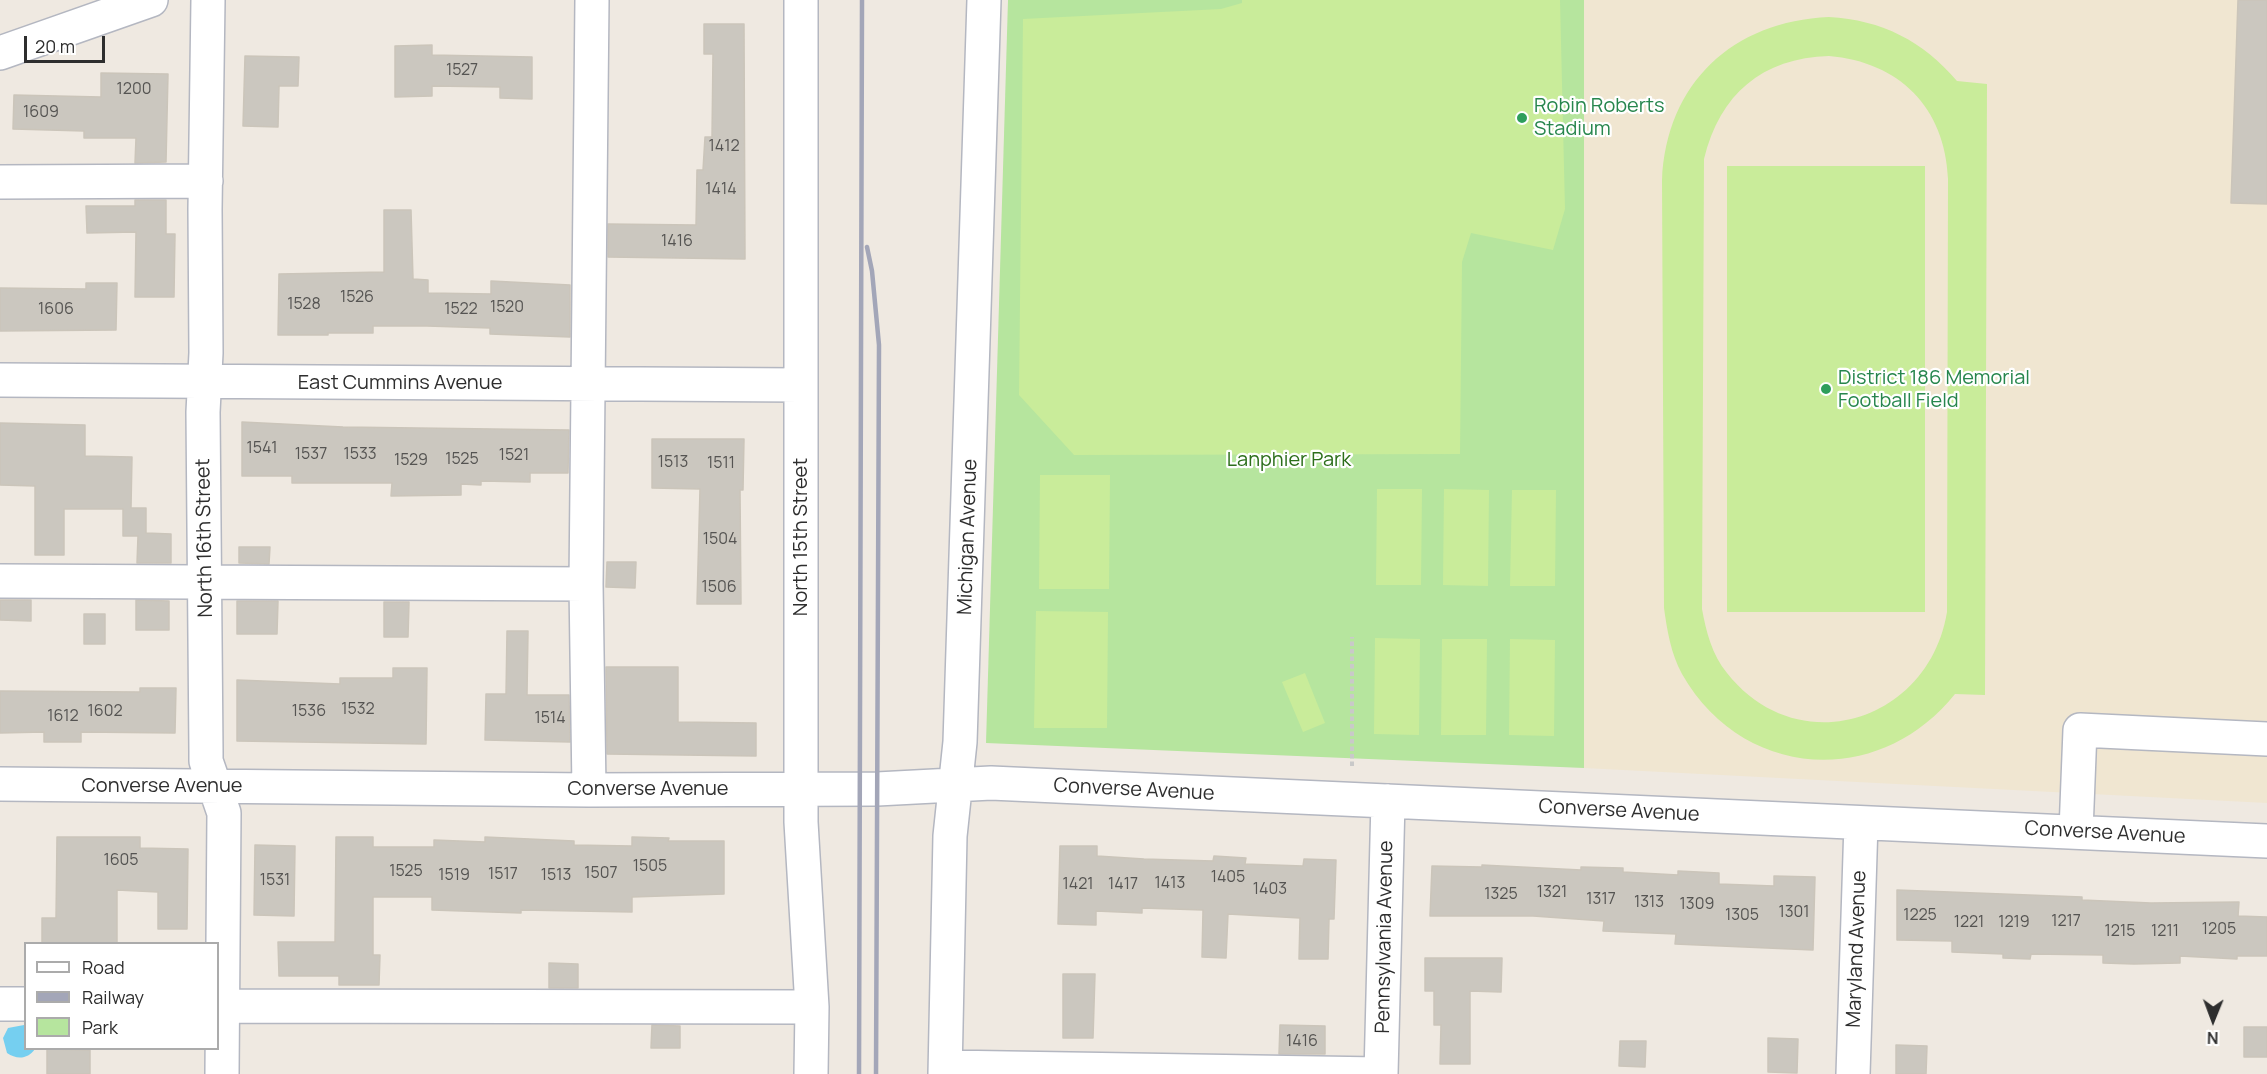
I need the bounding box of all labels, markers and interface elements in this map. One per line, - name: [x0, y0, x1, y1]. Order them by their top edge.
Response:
- scale bar: [27, 24, 108, 62]
- text: 20 m: [35, 34, 75, 58]
- house number: 1527: [446, 61, 478, 81]
- house number: 1200: [117, 80, 151, 100]
- place label: Robin Roberts Stadium: [1534, 94, 1665, 141]
- house number: 1609: [23, 103, 59, 123]
- marker: Robin Roberts Stadium: [1515, 111, 1529, 125]
- house number: 1412: [708, 137, 740, 157]
- house number: 1414: [705, 180, 737, 200]
- house number: 1416: [661, 232, 693, 252]
- house number: 1526: [340, 288, 374, 308]
- house number: 1528: [287, 295, 321, 315]
- house number: 1520: [490, 298, 524, 318]
- house number: 1606: [38, 300, 74, 320]
- house number: 1522: [444, 300, 478, 320]
- place label: District 186 Memorial Football Field: [1838, 366, 2030, 413]
- street label: East Cummins Avenue: [298, 371, 502, 395]
- marker: District 186 Memorial Football Field: [1819, 382, 1833, 396]
- house number: 1541: [246, 439, 278, 459]
- house number: 1537: [295, 445, 327, 465]
- house number: 1533: [343, 445, 377, 465]
- house number: 1521: [499, 446, 529, 466]
- park label: Lanphier Park: [1227, 448, 1351, 472]
- house number: 1525: [445, 450, 479, 470]
- house number: 1529: [394, 451, 428, 471]
- house number: 1513: [658, 453, 688, 473]
- house number: 1511: [707, 454, 735, 474]
- street label: North 16th Street: [192, 458, 218, 618]
- street label: North 15th Street: [789, 458, 813, 616]
- street label: Michigan Avenue: [953, 458, 983, 616]
- house number: 1504: [703, 530, 737, 550]
- house number: 1506: [701, 578, 737, 598]
- house number: 1532: [341, 700, 375, 720]
- house number: 1602: [87, 702, 123, 722]
- house number: 1536: [292, 702, 326, 722]
- house number: 1612: [47, 707, 79, 727]
- house number: 1514: [534, 709, 566, 729]
- street label: Converse Avenue: [82, 774, 242, 798]
- street label: Converse Avenue: [1053, 774, 1215, 806]
- street label: Converse Avenue: [568, 777, 728, 801]
- street label: Converse Avenue: [1538, 795, 1700, 827]
- street label: Converse Avenue: [2024, 817, 2186, 849]
- street label: Pennsylvania Avenue: [1371, 840, 1399, 1034]
- house number: 1605: [103, 851, 139, 871]
- house number: 1505: [633, 857, 667, 877]
- house number: 1525: [389, 862, 423, 882]
- house number: 1507: [584, 864, 618, 884]
- house number: 1517: [488, 865, 518, 885]
- house number: 1519: [438, 866, 470, 886]
- house number: 1513: [541, 866, 571, 886]
- house number: 1405: [1211, 868, 1245, 888]
- street label: Maryland Avenue: [1842, 870, 1872, 1028]
- house number: 1531: [260, 871, 290, 891]
- house number: 1413: [1155, 874, 1185, 894]
- house number: 1421: [1062, 875, 1094, 895]
- house number: 1417: [1108, 875, 1138, 895]
- house number: 1403: [1253, 880, 1287, 900]
- house number: 1321: [1537, 883, 1567, 903]
- house number: 1325: [1484, 885, 1518, 905]
- house number: 1317: [1586, 890, 1616, 910]
- house number: 1313: [1634, 893, 1664, 913]
- house number: 1309: [1680, 895, 1714, 915]
- house number: 1301: [1778, 903, 1810, 923]
- house number: 1305: [1725, 906, 1759, 926]
- house number: 1225: [1903, 906, 1937, 926]
- house number: 1217: [2051, 912, 2081, 932]
- house number: 1221: [1954, 913, 1984, 933]
- house number: 1219: [1998, 913, 2030, 933]
- house number: 1205: [2202, 920, 2236, 940]
- house number: 1215: [2105, 922, 2135, 942]
- house number: 1211: [2151, 922, 2179, 942]
- legend: [24, 942, 219, 1050]
- text: Road: [82, 955, 125, 979]
- text: Railway: [82, 985, 144, 1009]
- north arrow: [2183, 990, 2243, 1050]
- text: Park: [82, 1015, 118, 1039]
- text: N: [2207, 1027, 2219, 1049]
- house number: 1416: [1286, 1032, 1318, 1052]

